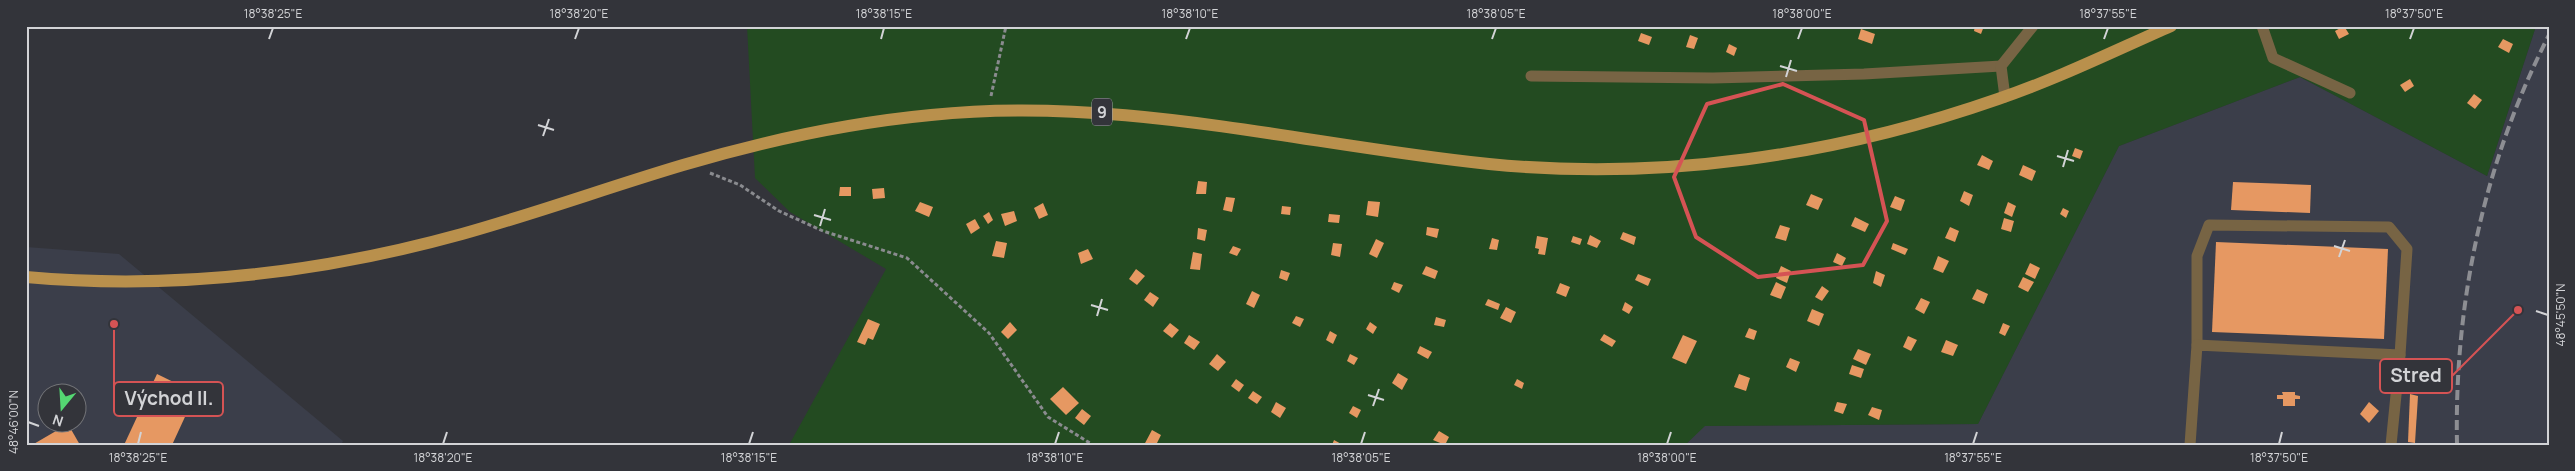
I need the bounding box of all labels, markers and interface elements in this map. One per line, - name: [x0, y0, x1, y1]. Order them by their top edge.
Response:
- text: 18°38'25"E: [244, 5, 302, 22]
- text: 18°38'20"E: [550, 5, 609, 22]
- text: 18°38'15"E: [856, 5, 912, 22]
- text: 18°38'10"E: [1162, 5, 1219, 22]
- text: 18°38'05"E: [1466, 5, 1526, 22]
- text: 18°38'00"E: [1772, 5, 1832, 22]
- text: 18°37'55"E: [2079, 5, 2137, 22]
- text: 18°37'50"E: [2385, 5, 2443, 22]
- road number: 9: [1092, 98, 1112, 125]
- text: 48°45'50"N: [2552, 283, 2569, 347]
- callout: Stred: [2380, 359, 2452, 393]
- text: Stred: [2390, 362, 2442, 388]
- callout: Východ II.: [114, 382, 223, 416]
- north arrow: [38, 384, 88, 434]
- text: Východ II.: [125, 385, 213, 411]
- text: 48°46'00"N: [5, 390, 22, 454]
- text: N: [50, 410, 66, 431]
- text: 18°38'25"E: [109, 449, 167, 466]
- text: 18°38'20"E: [414, 449, 473, 466]
- text: 18°38'15"E: [721, 449, 777, 466]
- text: 18°38'10"E: [1027, 449, 1084, 466]
- text: 18°38'05"E: [1331, 449, 1391, 466]
- text: 18°38'00"E: [1637, 449, 1697, 466]
- text: 18°37'55"E: [1944, 449, 2002, 466]
- text: 18°37'50"E: [2250, 449, 2308, 466]

